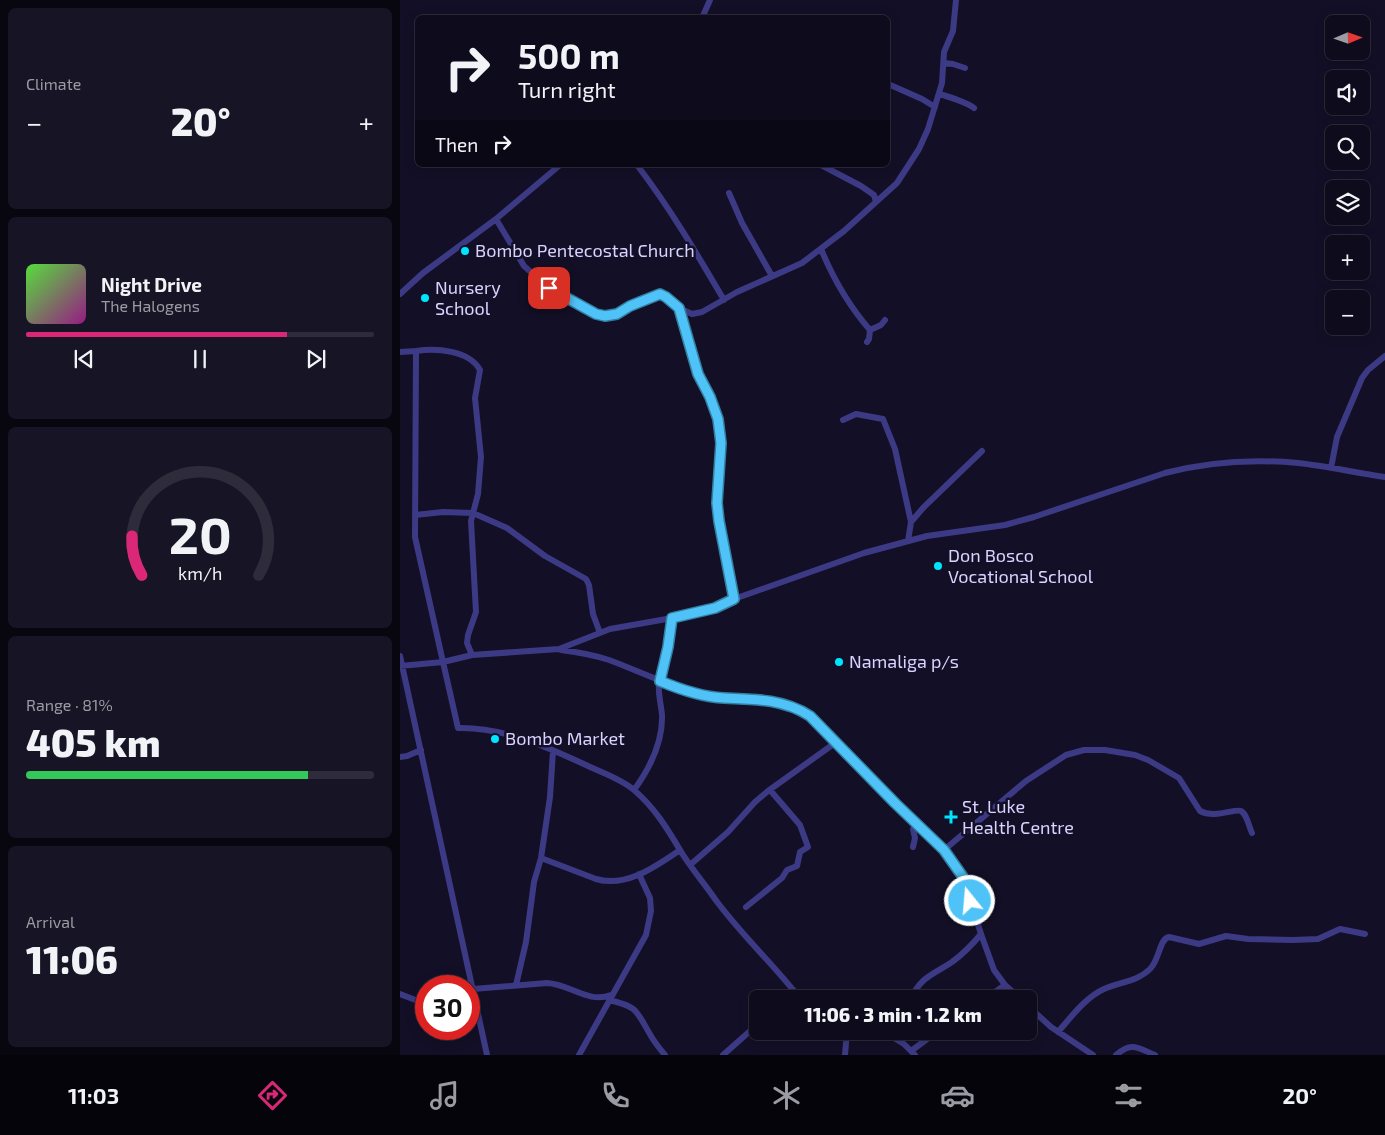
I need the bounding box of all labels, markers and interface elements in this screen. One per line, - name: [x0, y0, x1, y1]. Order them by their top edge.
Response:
- north arrow: [1325, 15, 1370, 60]
- map controls: [1325, 15, 1370, 335]
- text: 500 m: [518, 34, 620, 76]
- icon: right: [435, 35, 500, 100]
- button: sound: [1325, 70, 1370, 115]
- text: Climate: [26, 74, 81, 93]
- text: Turn right: [518, 76, 616, 102]
- text: 20°: [171, 98, 230, 144]
- text: −: [26, 105, 42, 139]
- text: +: [359, 105, 374, 139]
- button: search: [1325, 125, 1370, 170]
- icon: right: [488, 130, 516, 158]
- text: Then: [435, 133, 478, 156]
- button: layers: [1325, 180, 1370, 225]
- button: +: [1325, 235, 1370, 280]
- place label: Bombo Pentecostal Church: [475, 239, 695, 261]
- marker: Bombo Pentecostal Church: [459, 245, 471, 257]
- pin: [528, 267, 570, 309]
- text: Night Drive: [101, 273, 202, 296]
- icon: arrive: [535, 274, 563, 302]
- place label: Nursery School: [435, 276, 501, 319]
- button: −: [1325, 290, 1370, 335]
- marker: Nursery School: [419, 292, 431, 304]
- text: The Halogens: [101, 296, 200, 315]
- icon: previous: [70, 345, 98, 373]
- icon: pause: [186, 345, 214, 373]
- icon: next: [302, 345, 330, 373]
- text: 20: [168, 502, 232, 564]
- place label: Don Bosco Vocational School: [948, 544, 1094, 587]
- marker: Don Bosco Vocational School: [932, 560, 944, 572]
- text: km/h: [178, 562, 222, 584]
- place label: Namaliga p/s: [849, 650, 959, 672]
- marker: Namaliga p/s: [833, 656, 845, 668]
- text: Range · 81%: [26, 695, 113, 714]
- text: 405 km: [26, 719, 160, 765]
- place label: Bombo Market: [505, 727, 625, 749]
- marker: Bombo Market: [489, 733, 501, 745]
- place label: St. Luke Health Centre: [962, 795, 1074, 838]
- marker: St. Luke Health Centre: [944, 810, 958, 824]
- position arrow: [943, 874, 995, 926]
- text: Arrival: [26, 912, 75, 931]
- text: 11:06: [26, 936, 118, 982]
- speed limit sign: 30: [415, 975, 480, 1040]
- text: 11:06 · 3 min · 1.2 km: [804, 1003, 982, 1026]
- icon: directions: [255, 1078, 290, 1113]
- icon: music: [427, 1078, 462, 1113]
- icon: phone: [598, 1078, 633, 1113]
- icon: climate: [769, 1078, 804, 1113]
- icon: car: [940, 1078, 975, 1113]
- icon: filters: [1111, 1078, 1146, 1113]
- text: 11:03: [68, 1082, 119, 1108]
- text: 20°: [1283, 1082, 1317, 1108]

